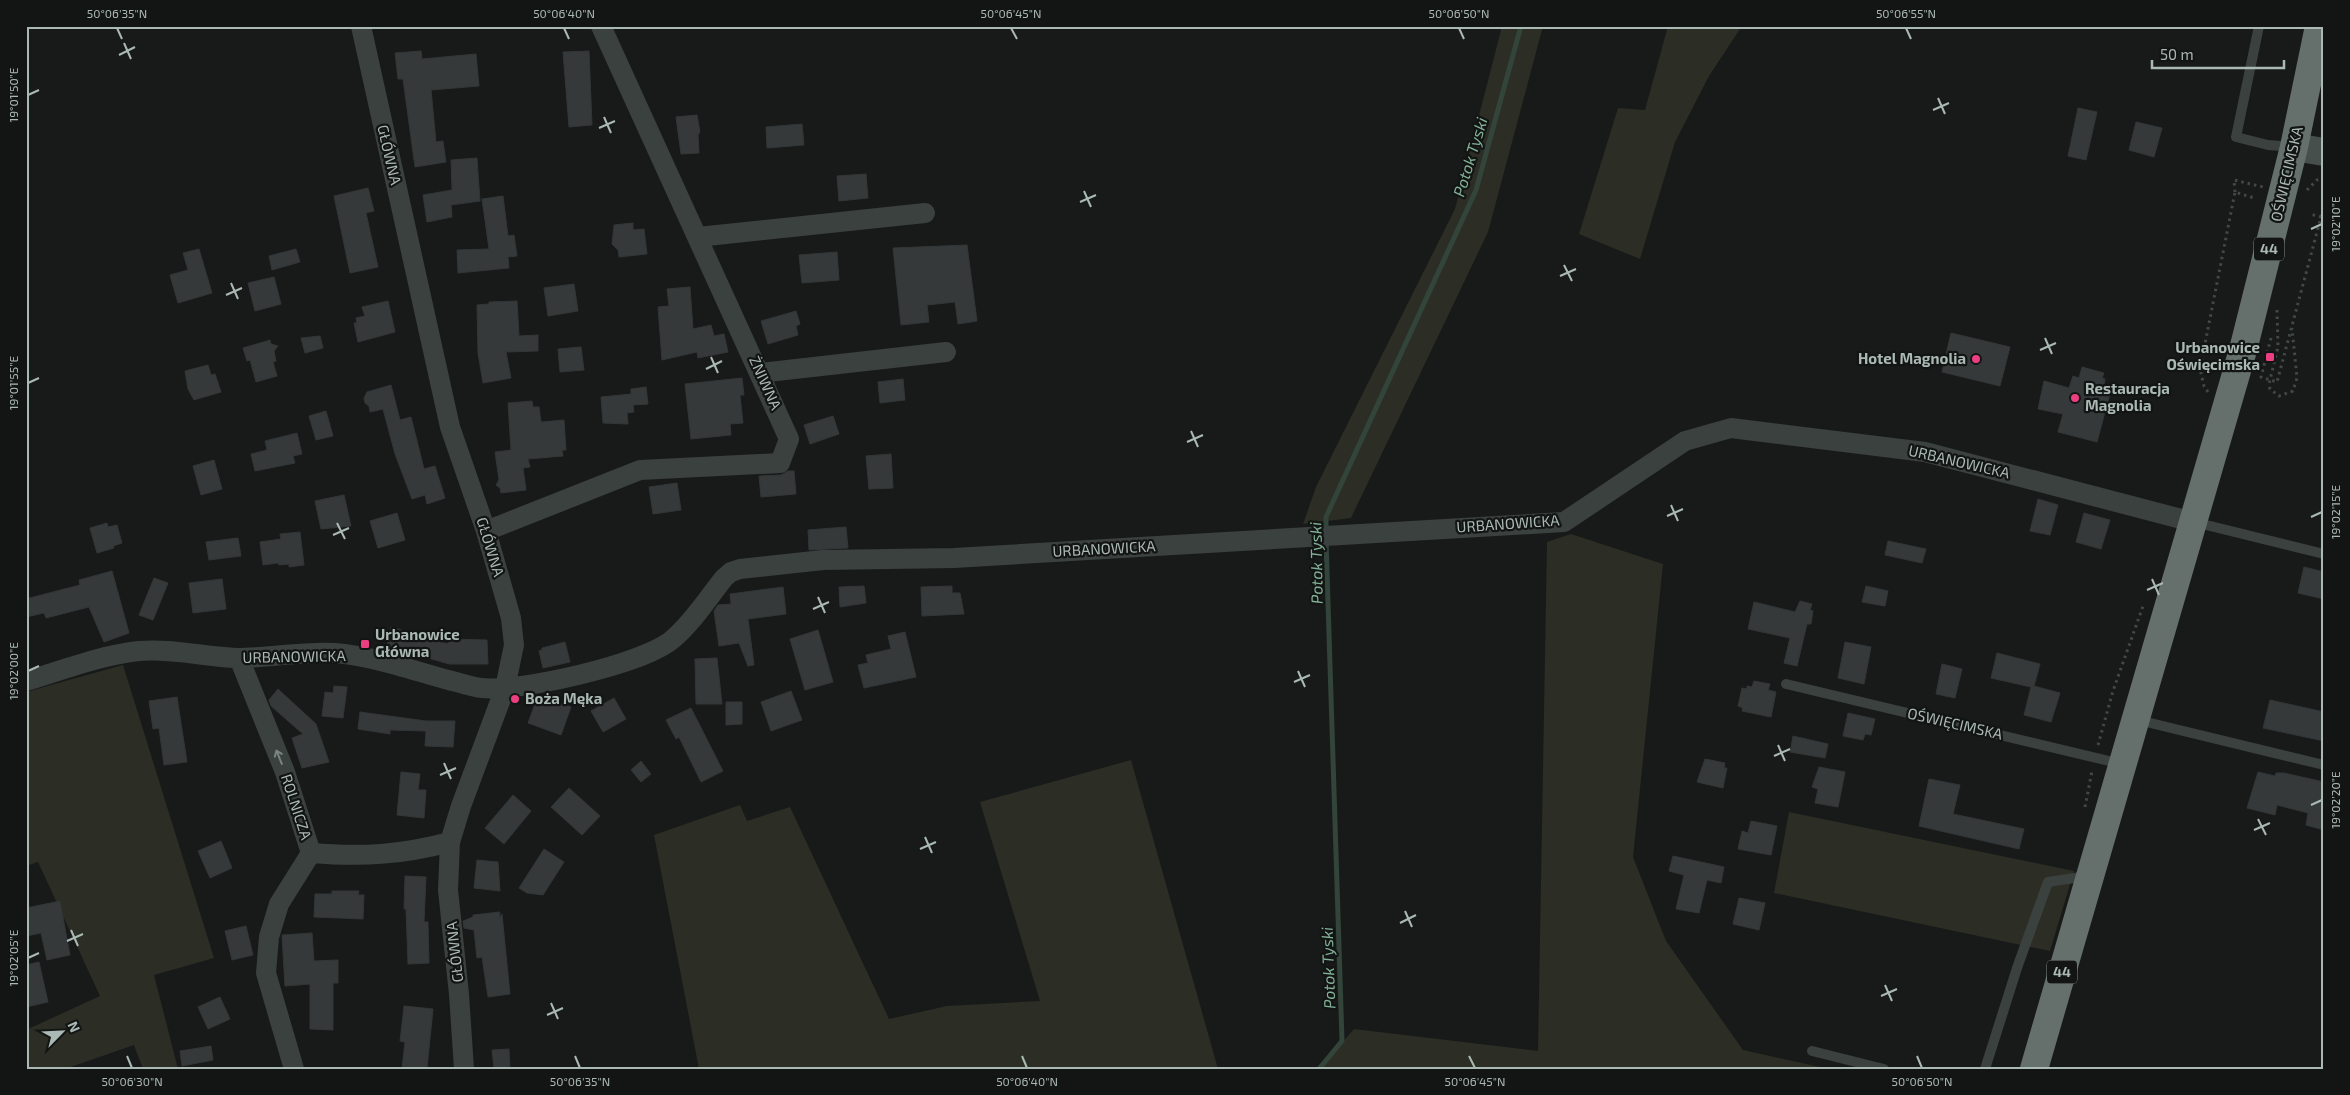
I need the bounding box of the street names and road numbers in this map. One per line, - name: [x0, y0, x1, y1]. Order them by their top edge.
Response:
- street label: GŁÓWNA: [374, 123, 406, 187]
- street label: OŚWIĘCIMSKA: [2266, 124, 2306, 223]
- road number: 44: [2254, 238, 2284, 260]
- street label: ŻNIWNA: [746, 353, 786, 413]
- street label: URBANOWICKA: [1907, 441, 2012, 482]
- street label: URBANOWICKA: [1456, 510, 1561, 536]
- street label: GŁÓWNA: [473, 515, 509, 579]
- street label: URBANOWICKA: [1052, 536, 1157, 560]
- street label: URBANOWICKA: [242, 646, 346, 666]
- street label: OŚWIĘCIMSKA: [1906, 703, 2005, 743]
- street label: ROLNICZA: [278, 772, 316, 842]
- street label: GŁÓWNA: [442, 920, 466, 983]
- road number: 44: [2047, 960, 2077, 984]

